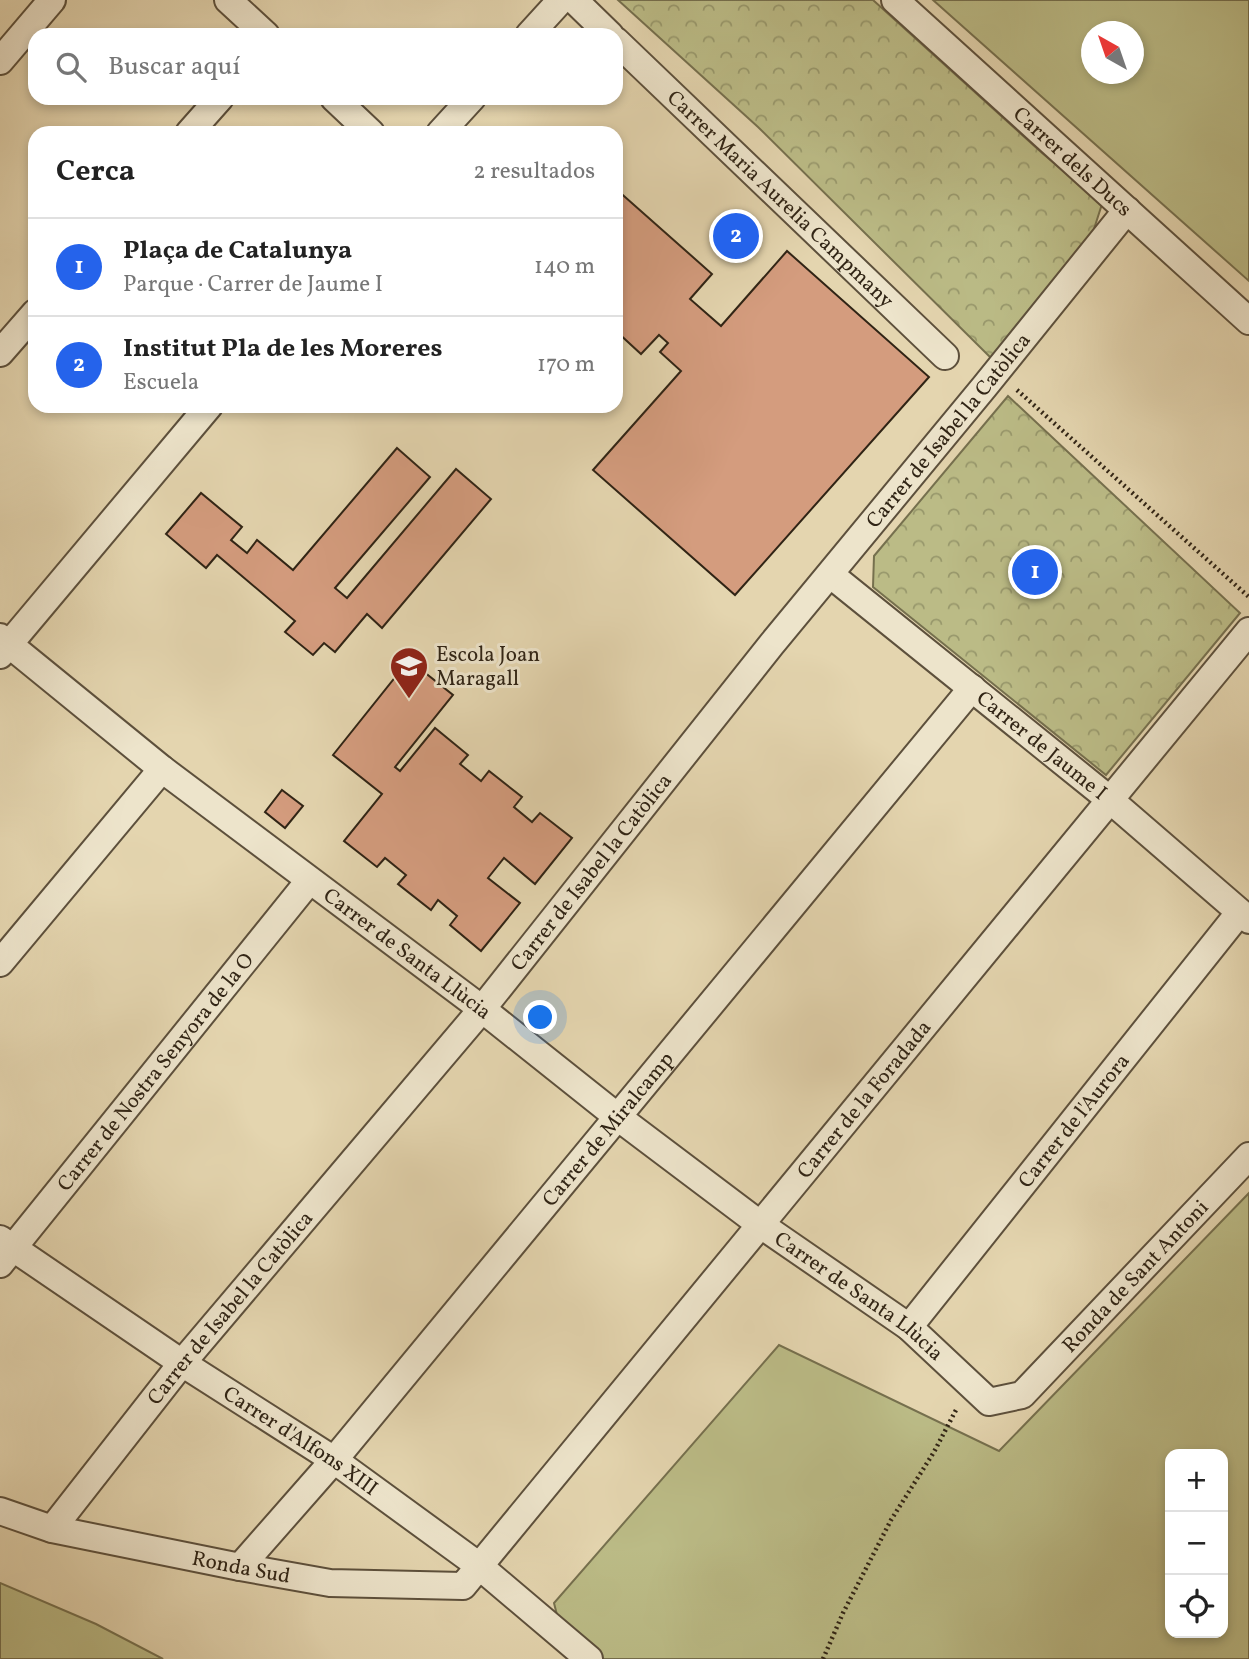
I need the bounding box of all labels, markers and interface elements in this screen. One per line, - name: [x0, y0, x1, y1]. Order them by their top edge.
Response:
- north arrow: [1081, 21, 1144, 84]
- search box: [28, 28, 623, 105]
- icon: search: [52, 48, 90, 86]
- text: Buscar aquí: [108, 49, 240, 85]
- street label: Carrer Maria Aurelia Campmany: [660, 84, 900, 316]
- street label: Carrer dels Ducs: [1006, 101, 1138, 224]
- text: Cerca: [56, 151, 135, 193]
- text: 2 resultados: [473, 156, 595, 188]
- pin: 2: [713, 210, 759, 262]
- text: Plaça de Catalunya: [123, 233, 352, 269]
- text: 1: [74, 251, 84, 283]
- text: 140 m: [534, 251, 595, 283]
- text: Parque · Carrer de Jaume I: [123, 269, 383, 301]
- street label: Carrer de Isabel la Catòlica: [860, 327, 1038, 535]
- text: Institut Pla de les Moreres: [123, 331, 443, 367]
- text: 2: [73, 349, 85, 381]
- text: 170 m: [537, 349, 595, 381]
- text: Escuela: [123, 367, 199, 399]
- pin: 1: [1012, 546, 1058, 598]
- place label: Escola Joan Maragall: [436, 641, 540, 694]
- school or university icon: Escola Joan Maragall: [388, 645, 430, 700]
- street label: Carrer de Jaume I: [970, 685, 1113, 808]
- street label: Carrer de Isabel la Catòlica: [505, 768, 680, 978]
- street label: Carrer de Santa Llùcia: [317, 882, 497, 1027]
- street label: Carrer de Nostra Senyora de la O: [51, 947, 261, 1198]
- your location: [523, 1000, 557, 1034]
- street label: Carrer de la Foradada: [791, 1014, 939, 1185]
- street label: Carrer de Miralcamp: [536, 1046, 681, 1213]
- street label: Carrer de l'Aurora: [1012, 1048, 1137, 1195]
- street label: Ronda de Sant Antoni: [1056, 1194, 1216, 1360]
- street label: Carrer de Isabel la Catòlica: [141, 1205, 321, 1412]
- street label: Carrer de Santa Llùcia: [768, 1225, 949, 1368]
- street label: Carrer d'Alfons XIII: [217, 1380, 383, 1503]
- map controls: [1165, 1449, 1228, 1638]
- button: +: [1165, 1449, 1228, 1512]
- button: −: [1165, 1512, 1228, 1575]
- street label: Ronda Sud: [189, 1545, 292, 1592]
- button: locate: [1165, 1575, 1228, 1638]

